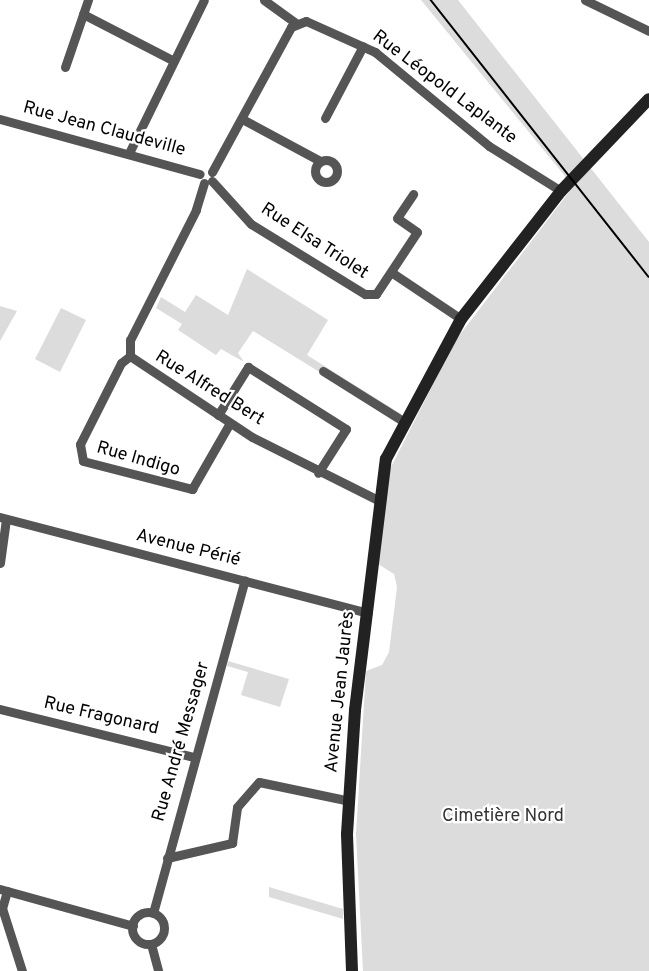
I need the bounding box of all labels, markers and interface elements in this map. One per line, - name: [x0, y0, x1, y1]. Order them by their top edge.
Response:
- street label: Rue Léopold Laplante: [367, 27, 521, 149]
- street label: Rue Jean Claudeville: [20, 98, 188, 162]
- street label: Rue Elsa Triolet: [256, 199, 372, 285]
- street label: Rue Alfred Bert: [150, 347, 268, 431]
- street label: Rue Indigo: [94, 438, 182, 482]
- street label: Avenue Périé: [134, 526, 242, 572]
- street label: Avenue Jean Jaurès: [322, 610, 360, 774]
- street label: Rue André Messager: [149, 659, 215, 825]
- street label: Rue Fragonard: [41, 693, 161, 741]
- park label: Cimetière Nord: [442, 806, 564, 828]

